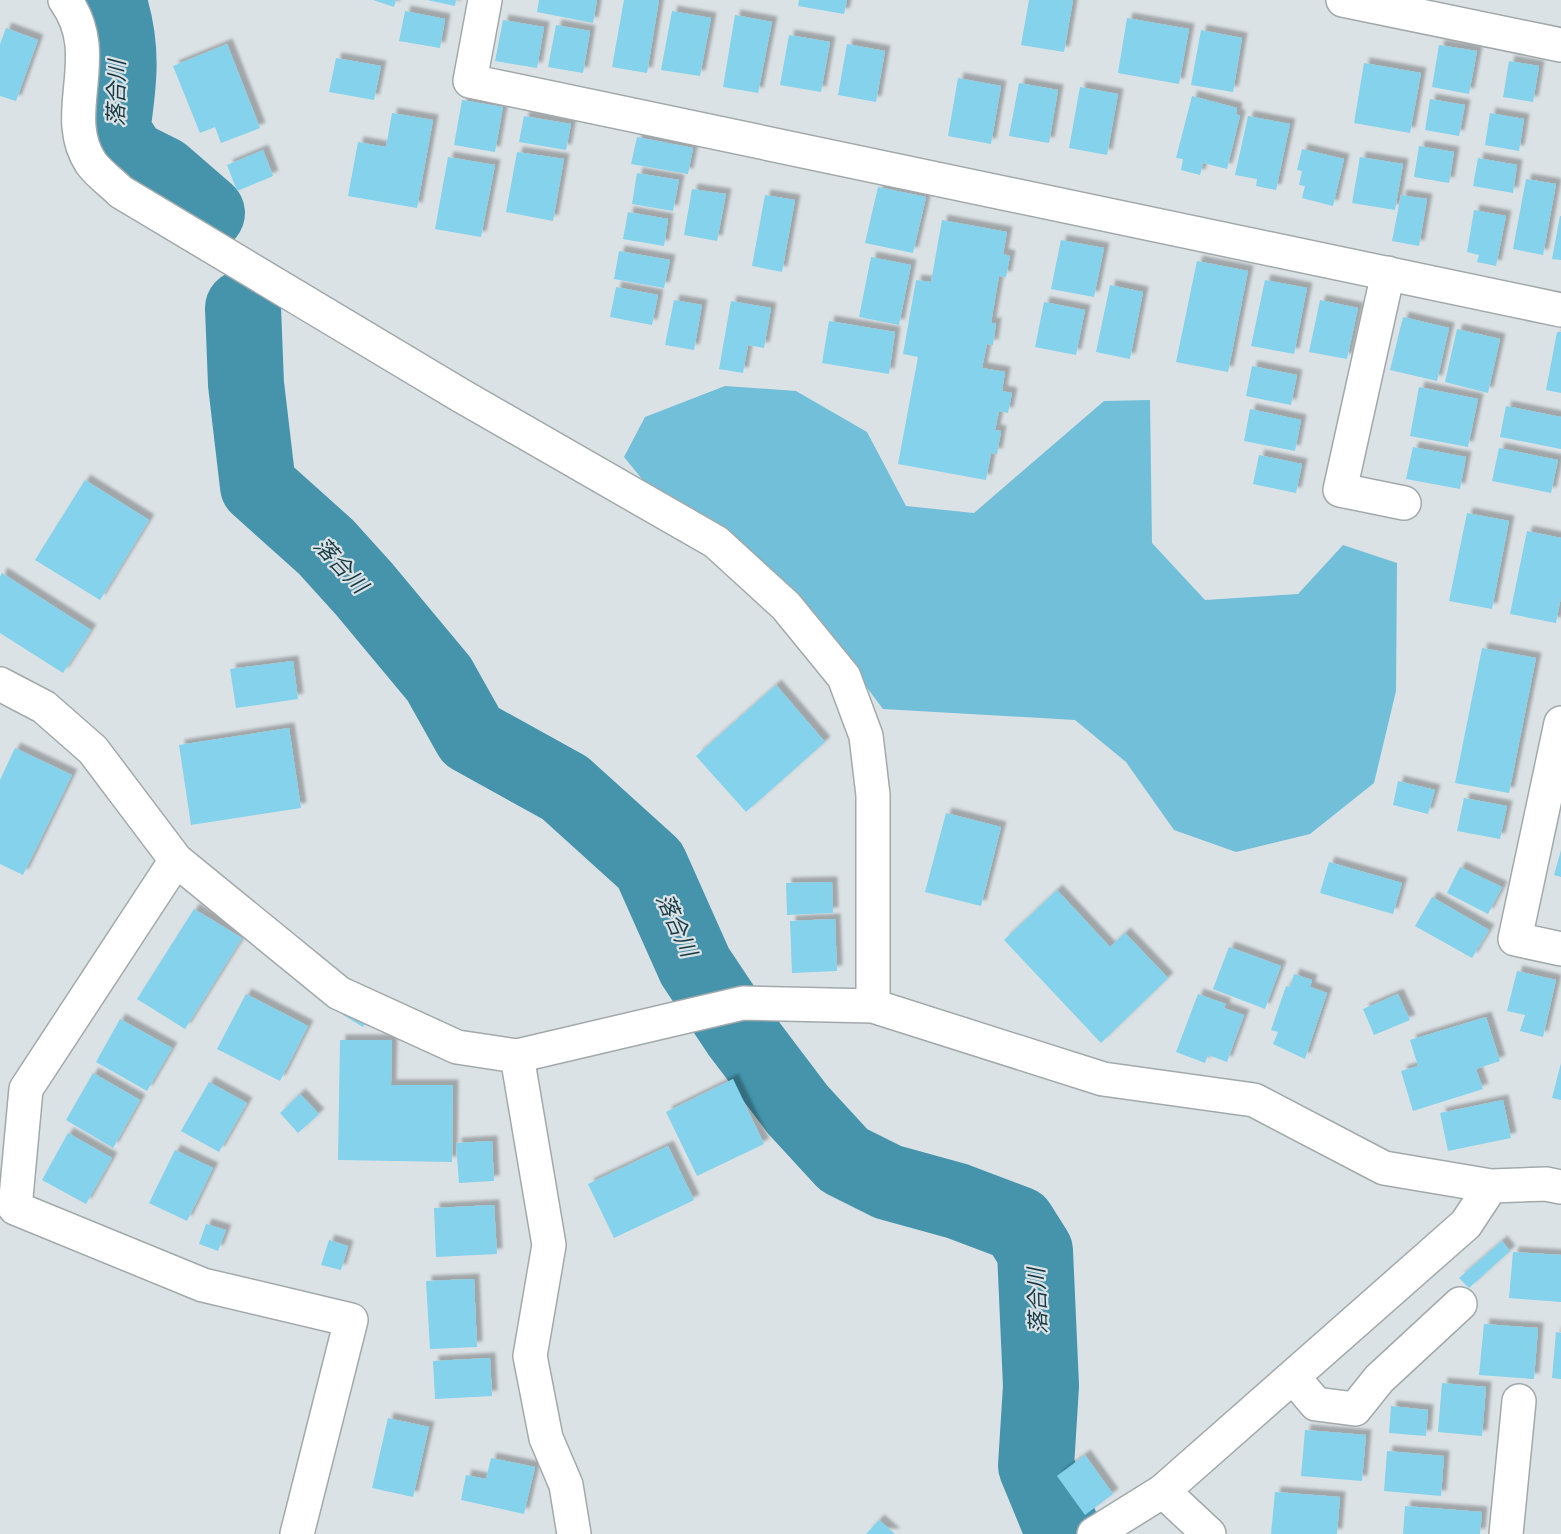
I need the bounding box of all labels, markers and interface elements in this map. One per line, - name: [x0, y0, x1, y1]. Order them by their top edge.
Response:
- water label: 落合川: [101, 58, 131, 126]
- water label: 落合川: [308, 531, 375, 600]
- water label: 落合川: [651, 889, 704, 963]
- water label: 落合川: [1022, 1266, 1052, 1334]

